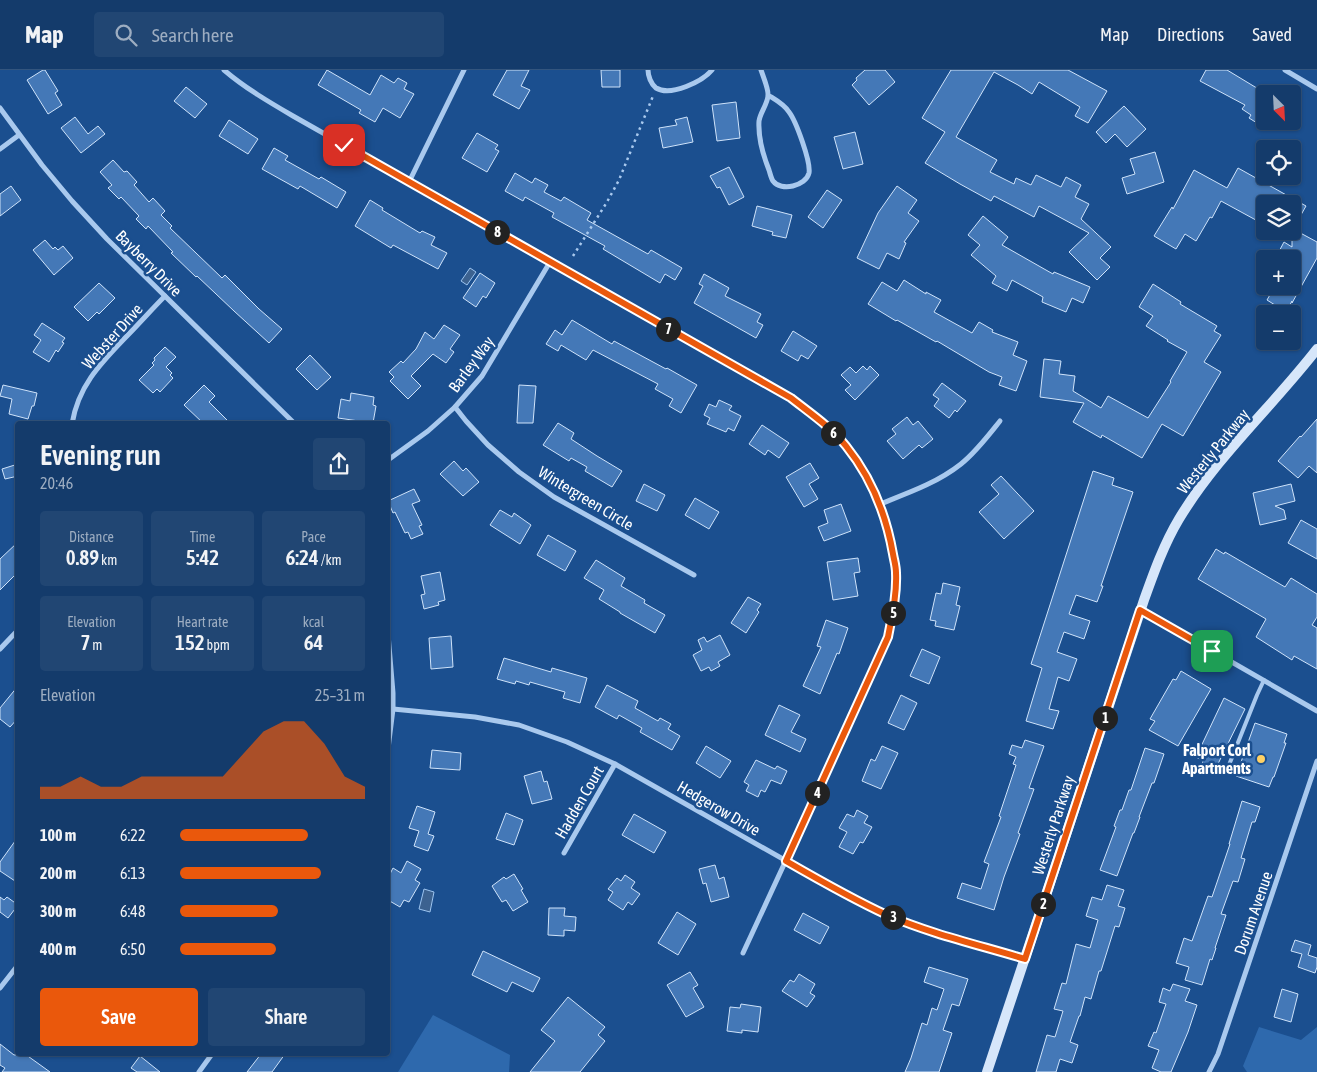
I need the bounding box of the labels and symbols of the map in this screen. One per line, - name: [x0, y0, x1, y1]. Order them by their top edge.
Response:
- north arrow: [1256, 85, 1301, 130]
- pin: [323, 124, 365, 166]
- pin: 8: [484, 220, 510, 244]
- street label: Bayberry Drive: [112, 226, 186, 300]
- street label: Webster Drive: [78, 300, 146, 372]
- pin: 7: [656, 316, 680, 342]
- street label: Barley Way: [445, 332, 498, 396]
- street label: Westerly Parkway: [1173, 405, 1254, 498]
- pin: 6: [820, 420, 846, 446]
- street label: Wintergreen Circle: [535, 463, 637, 534]
- pin: 5: [880, 600, 906, 626]
- pin: [1191, 630, 1233, 672]
- pin: 1: [1092, 706, 1118, 730]
- place label: Falport Corl Apartments: [1181, 741, 1252, 777]
- marker: Falport Corl Apartments: [1255, 753, 1267, 765]
- street label: Hadden Court: [551, 762, 607, 841]
- street label: Westerly Parkway: [1028, 773, 1079, 877]
- street label: Hedgerow Drive: [674, 777, 764, 840]
- pin: 4: [804, 780, 830, 806]
- street label: Dorum Avenue: [1230, 869, 1276, 957]
- pin: 2: [1030, 892, 1056, 916]
- pin: 3: [880, 904, 906, 930]

